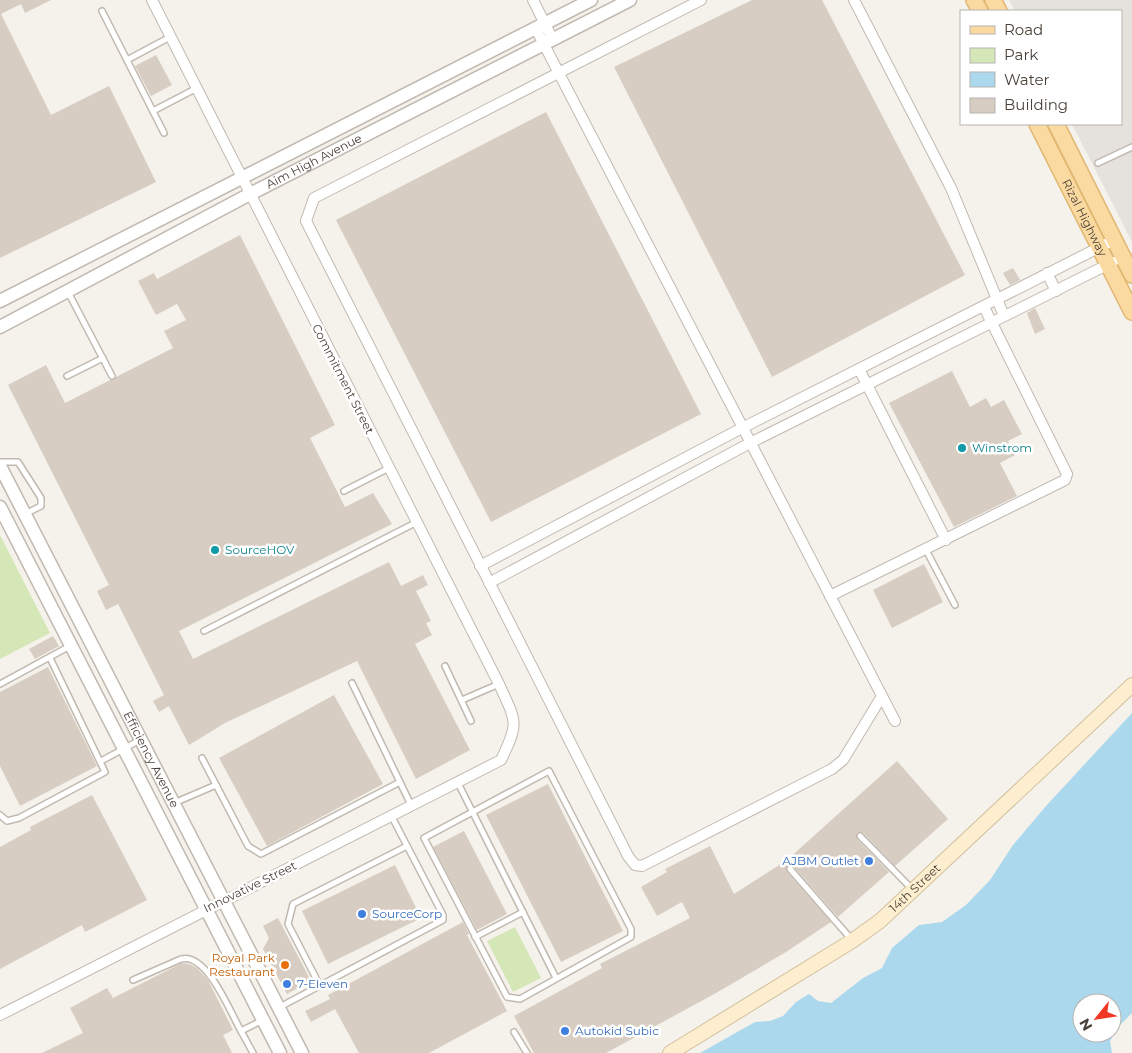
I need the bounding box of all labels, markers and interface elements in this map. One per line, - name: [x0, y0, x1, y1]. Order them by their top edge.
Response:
- legend: [960, 10, 1122, 125]
- text: Road: [1004, 20, 1043, 39]
- text: Park: [1004, 45, 1038, 64]
- text: Water: [1004, 70, 1050, 89]
- text: Building: [1004, 95, 1068, 114]
- street label: Aim High Avenue: [263, 130, 364, 192]
- street label: Rizal Highway: [1059, 176, 1111, 259]
- street label: Commitment Street: [309, 321, 378, 436]
- place label: Winstrom: [972, 440, 1032, 455]
- marker: Winstrom: [956, 442, 968, 454]
- place label: SourceHOV: [225, 542, 295, 557]
- marker: SourceHOV: [209, 544, 221, 556]
- street label: Efficiency Avenue: [120, 708, 182, 810]
- place label: AJBM Outlet: [782, 853, 859, 868]
- marker: AJBM Outlet: [863, 855, 875, 867]
- street label: Innovative Street: [201, 857, 299, 916]
- street label: 14th Street: [886, 860, 943, 916]
- place label: SourceCorp: [372, 906, 442, 921]
- marker: SourceCorp: [356, 908, 368, 920]
- place label: Royal Park Restaurant: [209, 950, 276, 979]
- marker: Royal Park Restaurant: [279, 959, 291, 971]
- place label: 7-Eleven: [297, 976, 348, 991]
- marker: 7-Eleven: [281, 978, 293, 990]
- north arrow: [1072, 993, 1122, 1043]
- text: N: [1075, 1015, 1096, 1034]
- place label: Autokid Subic: [575, 1023, 659, 1038]
- marker: Autokid Subic: [559, 1025, 571, 1037]

